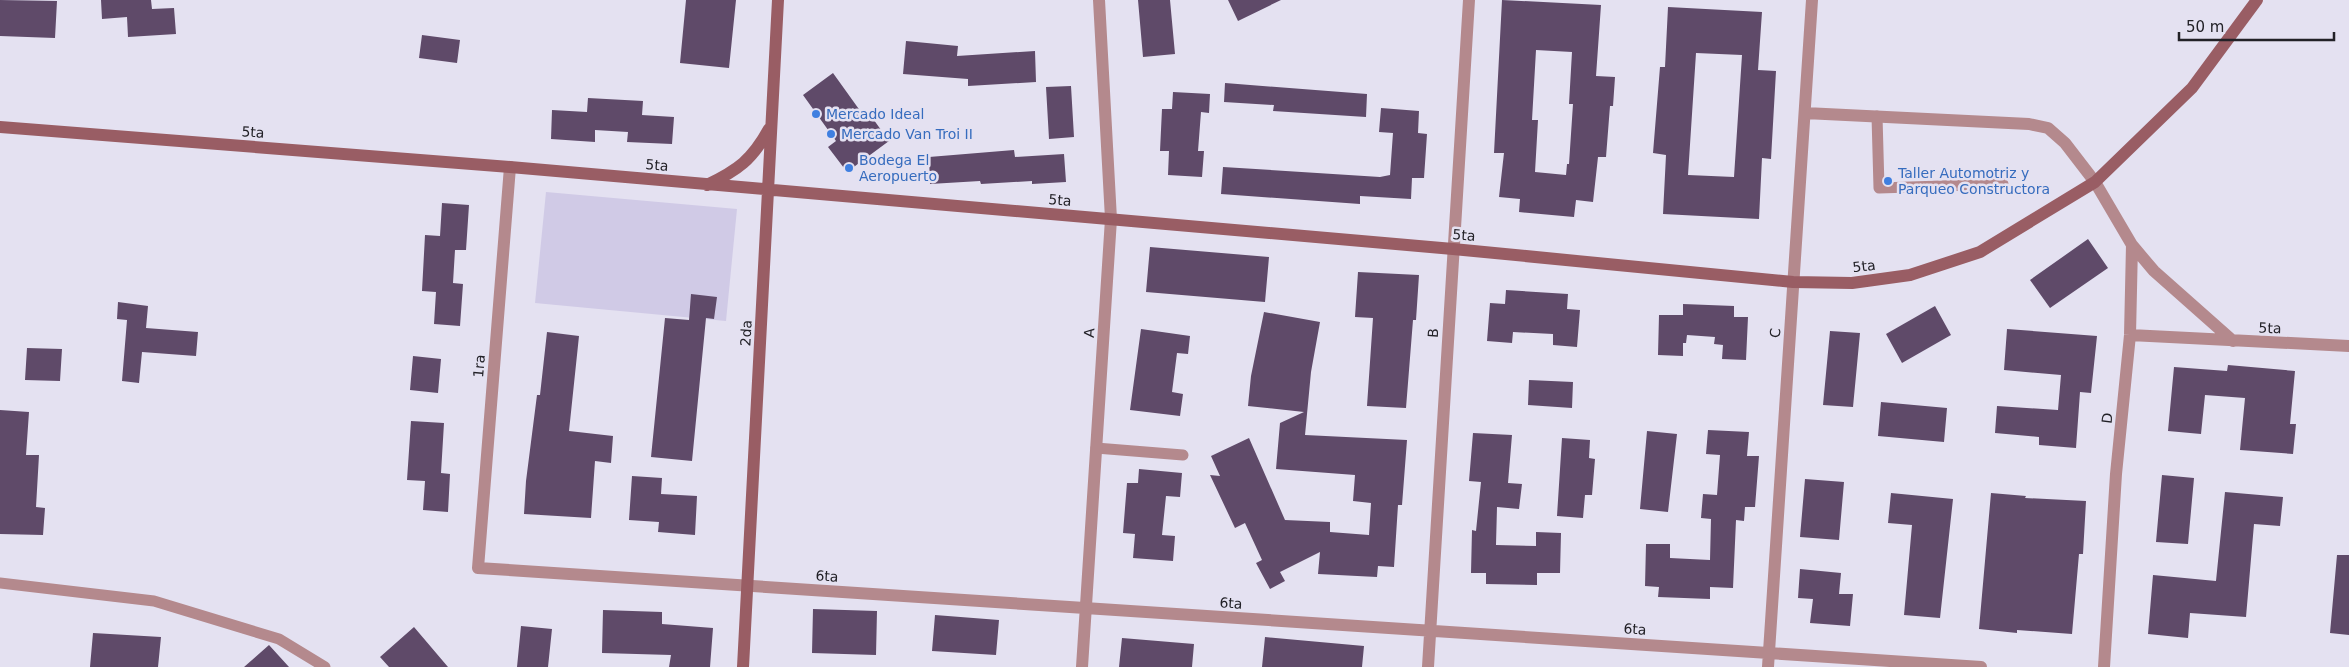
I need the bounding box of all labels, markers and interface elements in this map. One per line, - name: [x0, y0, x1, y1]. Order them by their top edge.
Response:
- scale bar: [2179, 10, 2334, 42]
- text: 50 m: [2186, 18, 2224, 36]
- place label: Mercado Ideal: [826, 106, 924, 122]
- marker: Mercado Ideal: [810, 108, 822, 120]
- street label: 5ta: [241, 123, 265, 141]
- place label: Mercado Van Troi II: [841, 126, 973, 142]
- marker: Mercado Van Troi II: [825, 128, 837, 140]
- place label: Bodega El Aeropuerto: [859, 152, 937, 184]
- street label: 5ta: [645, 156, 669, 174]
- marker: Bodega El Aeropuerto: [843, 162, 855, 174]
- place label: Taller Automotriz y Parqueo Constructora: [1897, 165, 2050, 197]
- marker: Taller Automotriz y Parqueo Constructora: [1882, 175, 1894, 187]
- street label: 5ta: [1048, 191, 1072, 209]
- street label: 5ta: [1452, 226, 1476, 244]
- street label: 5ta: [1852, 257, 1876, 275]
- street label: 2da: [737, 319, 755, 347]
- street label: 5ta: [2258, 320, 2282, 336]
- street label: A: [1081, 327, 1097, 338]
- street label: C: [1767, 327, 1783, 338]
- street label: B: [1425, 328, 1441, 338]
- street label: 1ra: [470, 354, 488, 378]
- street label: D: [2098, 412, 2116, 424]
- street label: 6ta: [815, 567, 839, 585]
- street label: 6ta: [1219, 594, 1243, 612]
- street label: 6ta: [1623, 620, 1647, 638]

